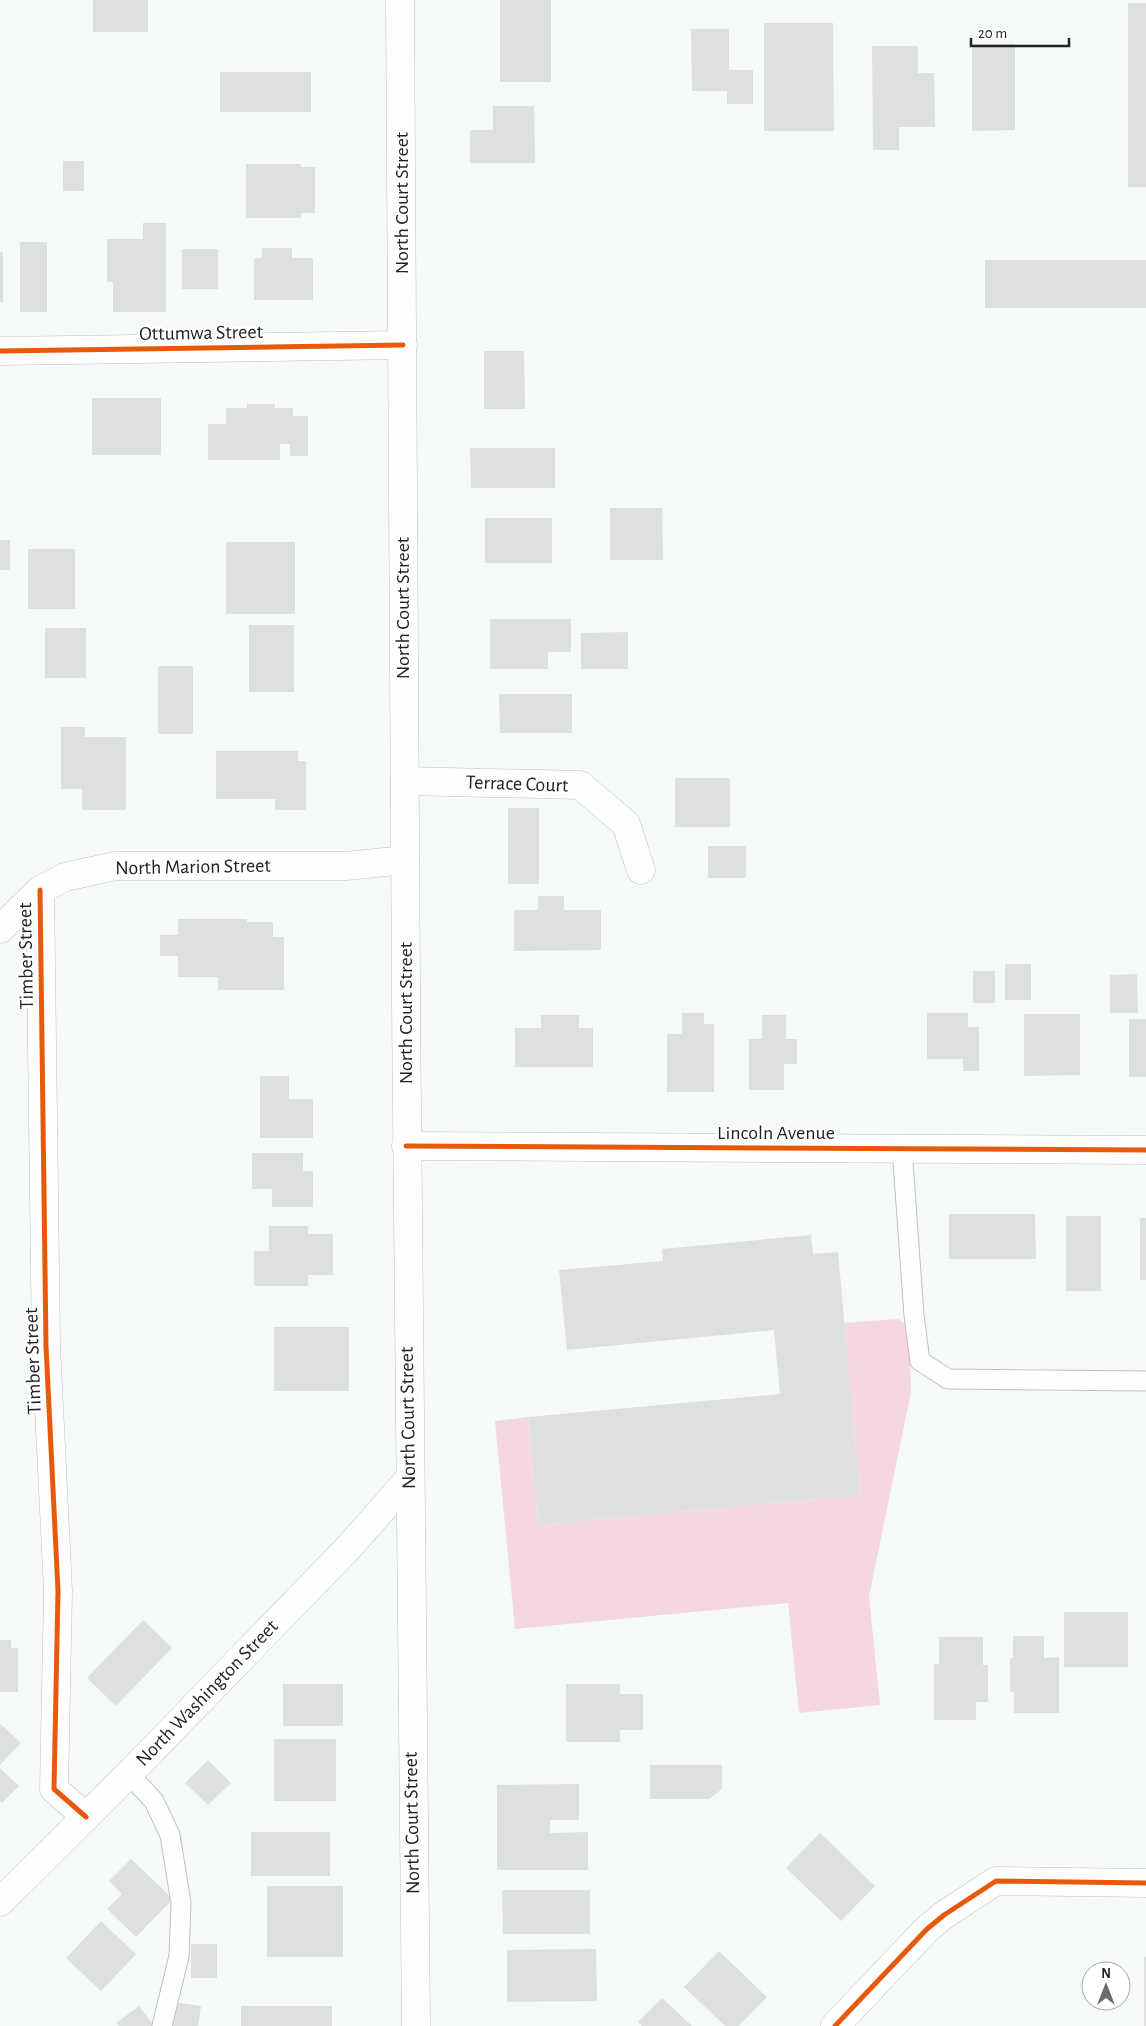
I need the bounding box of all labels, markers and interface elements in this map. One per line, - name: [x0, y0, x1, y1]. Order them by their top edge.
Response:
- scale bar: [971, 15, 1068, 47]
- text: 20 m: [978, 26, 1007, 41]
- street label: North Court Street: [392, 131, 412, 274]
- street label: Ottumwa Street: [139, 322, 264, 344]
- street label: North Court Street: [393, 536, 413, 679]
- street label: Terrace Court: [465, 772, 569, 796]
- street label: North Marion Street: [115, 856, 272, 878]
- street label: Timber Street: [15, 902, 37, 1010]
- street label: North Court Street: [396, 941, 416, 1084]
- street label: Lincoln Avenue: [717, 1123, 835, 1143]
- street label: Timber Street: [21, 1307, 45, 1415]
- street label: North Court Street: [397, 1346, 419, 1489]
- street label: North Washington Street: [132, 1616, 282, 1770]
- street label: North Court Street: [401, 1751, 423, 1894]
- north arrow: [1081, 1961, 1131, 2011]
- text: N: [1101, 1967, 1111, 1981]

